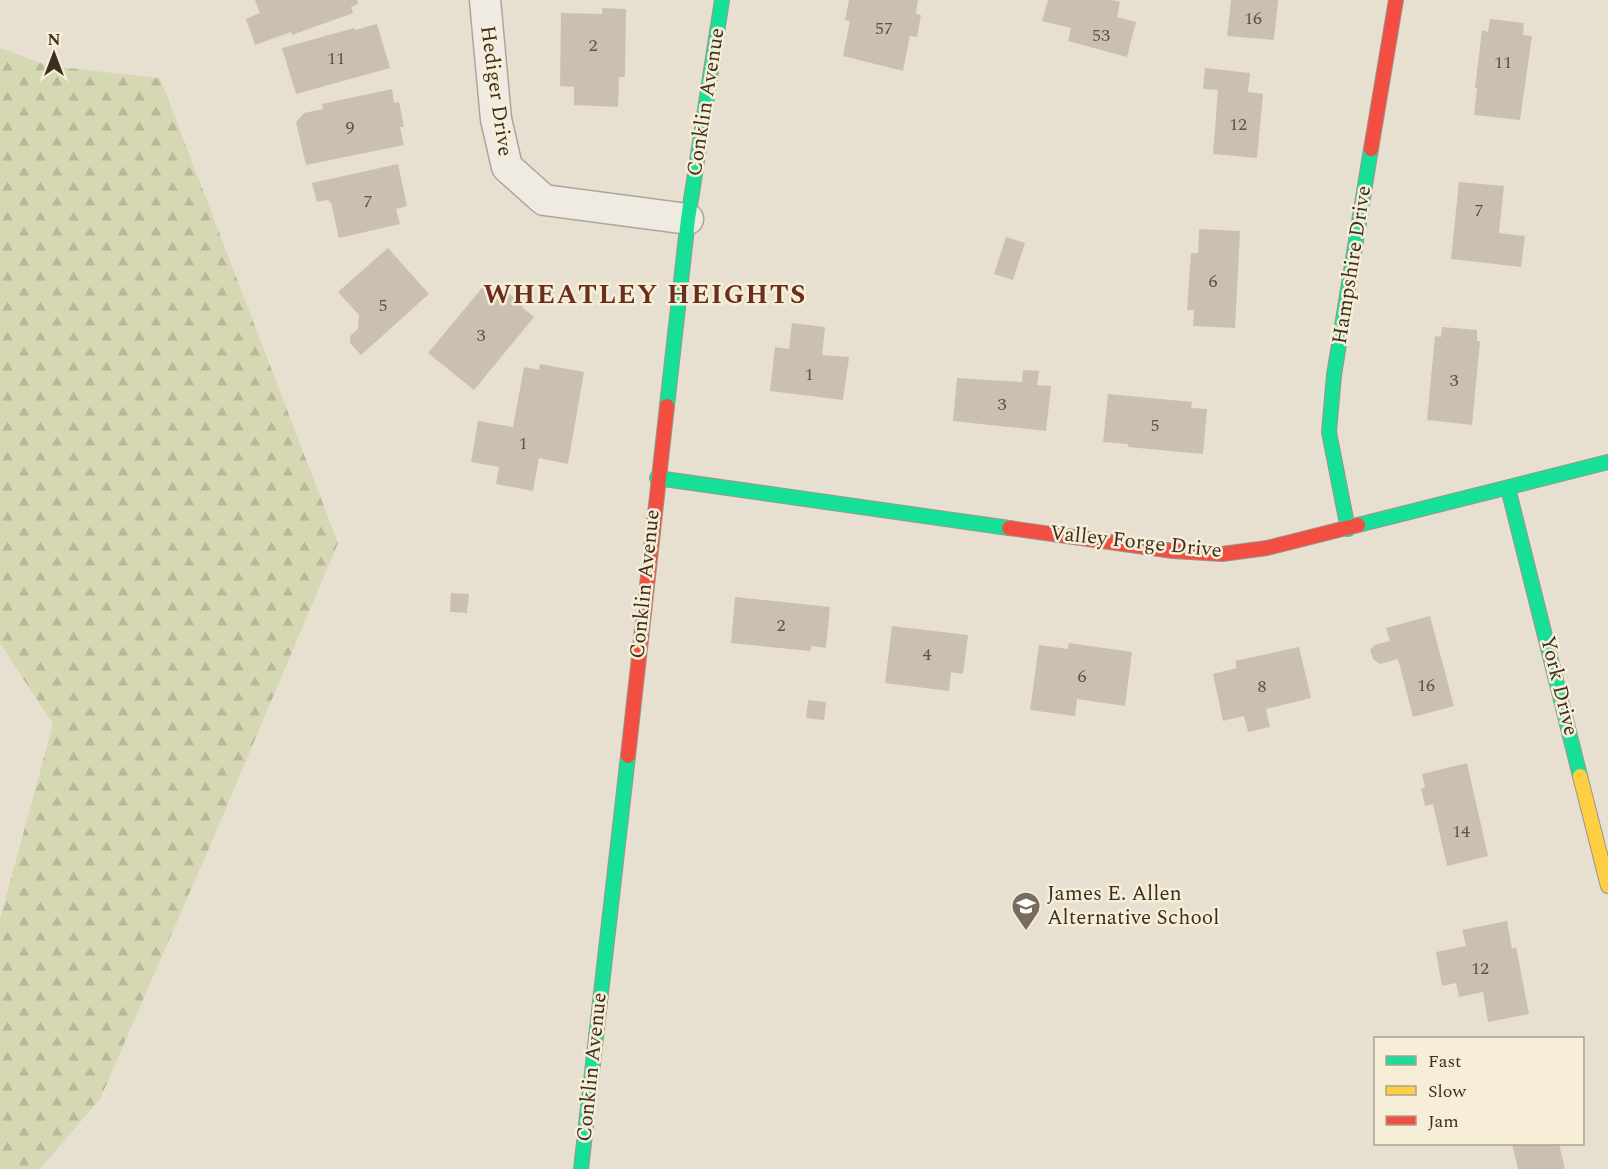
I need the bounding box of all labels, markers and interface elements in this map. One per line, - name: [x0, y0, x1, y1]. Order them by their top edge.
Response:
- house number: 16: [1244, 5, 1262, 32]
- house number: 57: [875, 15, 893, 42]
- house number: 53: [1092, 22, 1110, 49]
- street label: Hediger Drive: [471, 23, 521, 159]
- north arrow: [24, 24, 84, 84]
- street label: Conklin Avenue: [678, 25, 734, 179]
- text: N: [47, 28, 61, 52]
- house number: 2: [589, 32, 598, 59]
- house number: 11: [327, 45, 345, 72]
- house number: 11: [1494, 49, 1512, 76]
- house number: 12: [1229, 111, 1247, 138]
- house number: 9: [346, 114, 355, 141]
- street label: Hampshire Drive: [1324, 183, 1380, 347]
- house number: 7: [364, 188, 373, 215]
- house number: 7: [1475, 197, 1484, 224]
- house number: 6: [1209, 268, 1218, 295]
- district label: WHEATLEY HEIGHTS: [483, 274, 807, 316]
- house number: 5: [379, 292, 388, 319]
- house number: 3: [477, 322, 486, 349]
- house number: 1: [805, 361, 814, 388]
- house number: 3: [1450, 367, 1459, 394]
- house number: 3: [998, 391, 1007, 418]
- house number: 5: [1151, 412, 1160, 439]
- house number: 1: [519, 430, 528, 457]
- street label: Conklin Avenue: [621, 508, 669, 660]
- street label: Valley Forge Drive: [1049, 517, 1223, 567]
- house number: 2: [777, 612, 786, 639]
- street label: York Drive: [1531, 633, 1587, 739]
- house number: 4: [923, 641, 932, 668]
- house number: 6: [1078, 663, 1087, 690]
- house number: 16: [1417, 672, 1435, 699]
- house number: 8: [1258, 673, 1267, 700]
- house number: 14: [1452, 818, 1470, 845]
- place label: James E. Allen Alternative School: [1047, 878, 1219, 934]
- school or university icon: James E. Allen Alternative School: [1010, 890, 1042, 932]
- house number: 12: [1471, 955, 1489, 982]
- street label: Conklin Avenue: [568, 991, 616, 1143]
- legend: [1374, 1037, 1584, 1145]
- text: Fast: [1428, 1048, 1461, 1075]
- text: Slow: [1428, 1078, 1467, 1105]
- text: Jam: [1428, 1108, 1459, 1135]

